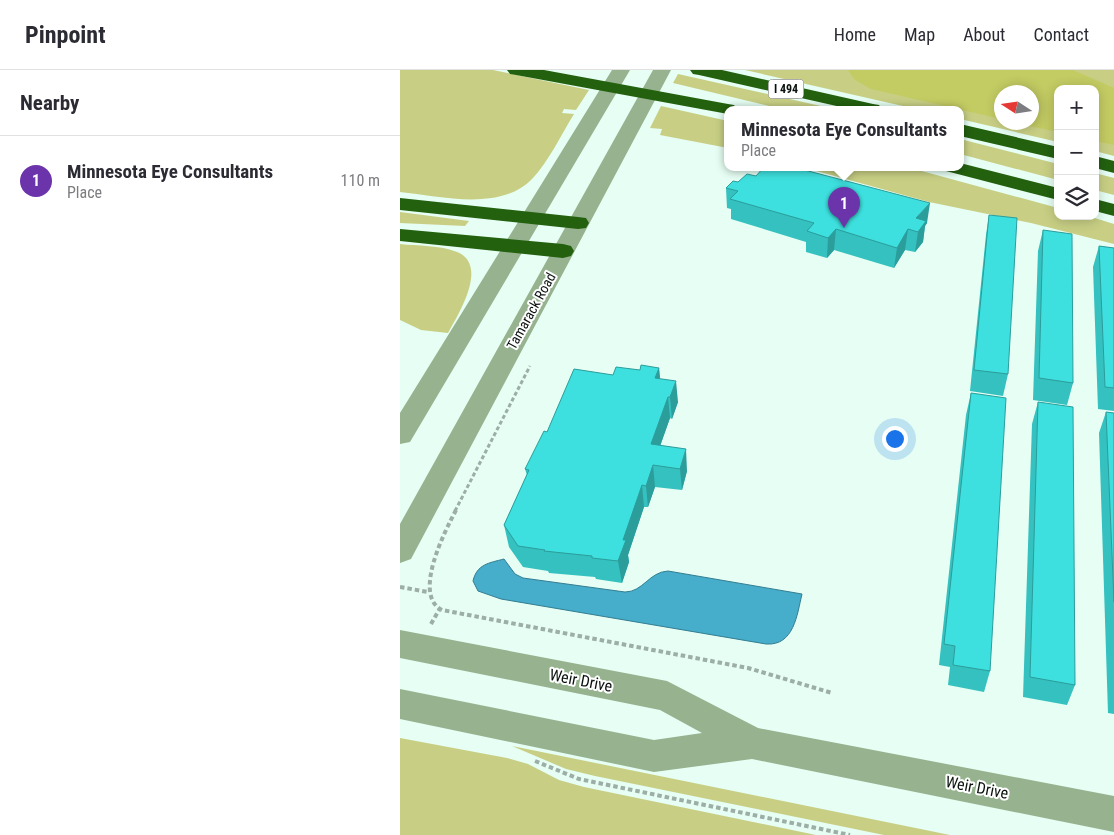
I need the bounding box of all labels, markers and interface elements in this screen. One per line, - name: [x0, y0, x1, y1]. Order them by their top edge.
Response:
- text: Pinpoint: [25, 21, 106, 49]
- text: Home: [834, 24, 876, 45]
- text: Map: [904, 24, 935, 45]
- text: About: [963, 24, 1005, 45]
- text: Contact: [1033, 24, 1089, 45]
- road number: I 494: [768, 80, 804, 98]
- north arrow: [994, 85, 1039, 130]
- map controls: [1054, 85, 1099, 220]
- button: +: [1054, 85, 1099, 130]
- text: Nearby: [20, 91, 79, 115]
- popup: [724, 106, 964, 171]
- text: Minnesota Eye Consultants: [741, 118, 947, 141]
- button: −: [1054, 130, 1099, 175]
- text: Place: [741, 141, 776, 160]
- text: Minnesota Eye Consultants: [67, 160, 273, 183]
- text: 1: [32, 171, 40, 190]
- text: 110 m: [341, 171, 380, 190]
- button: layers: [1054, 175, 1099, 220]
- text: Place: [67, 183, 102, 202]
- pin: 1: [828, 187, 860, 228]
- street label: Tamarack Road: [503, 270, 559, 352]
- your location: [882, 426, 908, 452]
- street label: Weir Drive: [548, 665, 614, 696]
- street label: Weir Drive: [944, 772, 1010, 803]

